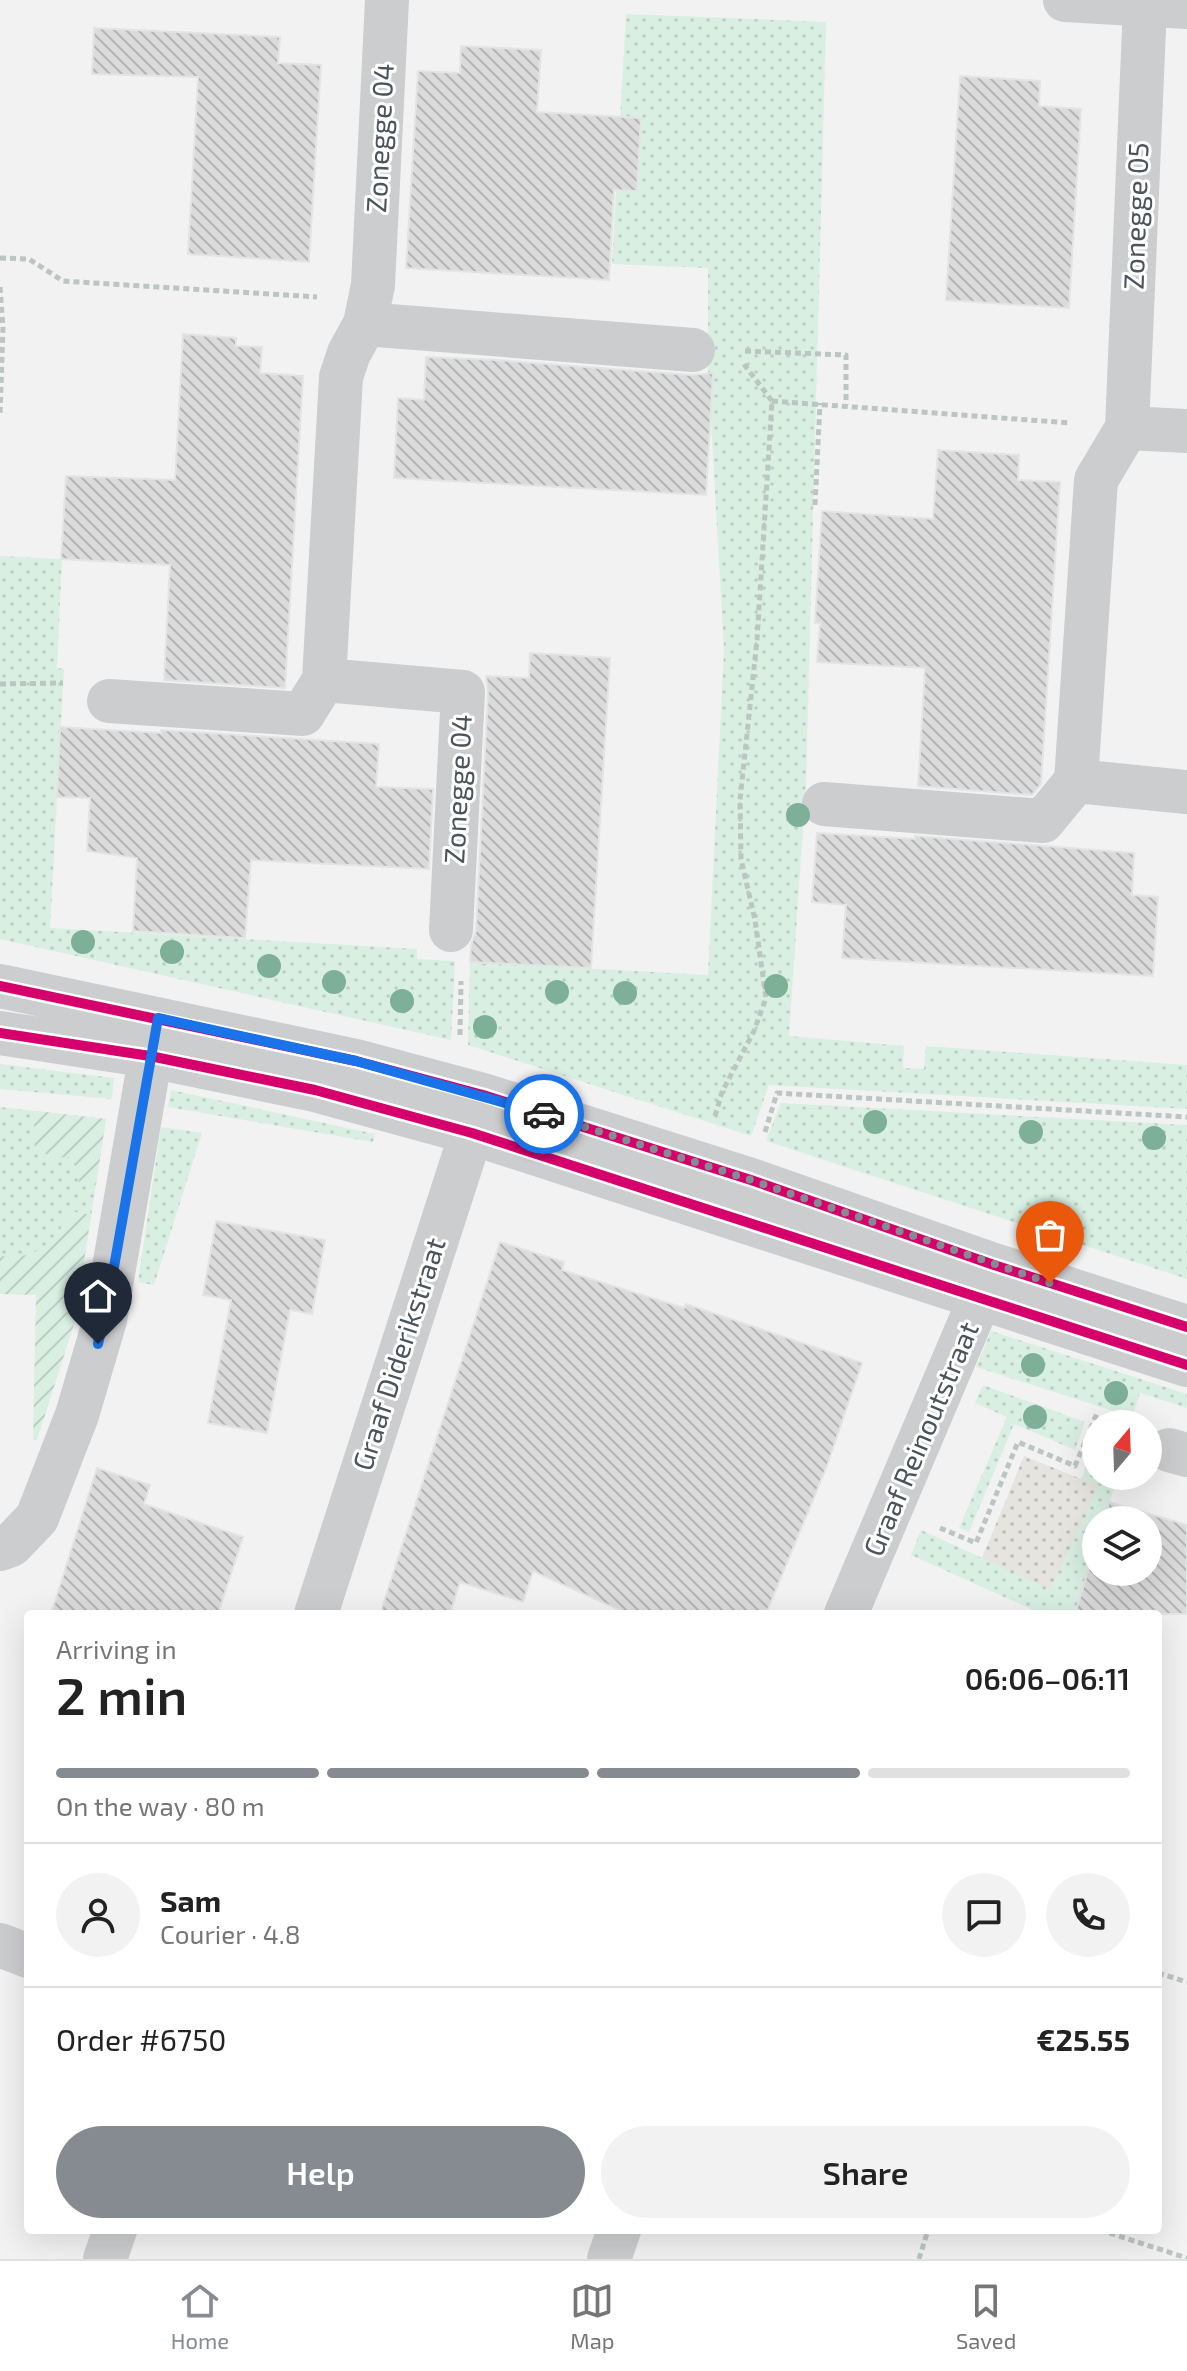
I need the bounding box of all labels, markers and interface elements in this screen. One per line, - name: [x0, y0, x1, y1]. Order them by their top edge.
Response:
- street label: Zonegge 04: [358, 62, 400, 214]
- street label: Zonegge 05: [1115, 142, 1155, 290]
- street label: Zonegge 04: [436, 713, 478, 865]
- courier: [504, 1074, 584, 1154]
- icon: car: [522, 1092, 566, 1136]
- pin: [1016, 1201, 1084, 1283]
- icon: bag: [1028, 1213, 1072, 1257]
- street label: Graaf Diderikstraat: [344, 1233, 452, 1474]
- pin: [64, 1262, 132, 1344]
- icon: home: [76, 1274, 120, 1318]
- street label: Graaf Reinoutstraat: [855, 1316, 985, 1561]
- north arrow: [1082, 1410, 1162, 1490]
- map controls: [1082, 1410, 1162, 1586]
- button: layers: [1082, 1506, 1162, 1586]
- text: Arriving in: [56, 1633, 177, 1664]
- text: 06:06–06:11: [965, 1660, 1130, 1696]
- text: 2 min: [56, 1663, 187, 1725]
- text: On the way · 80 m: [56, 1790, 265, 1821]
- button: person: [56, 1873, 140, 1957]
- button: chat: [942, 1873, 1026, 1957]
- button: phone: [1046, 1873, 1130, 1957]
- text: Sam: [160, 1882, 221, 1918]
- text: Courier · 4.8: [160, 1918, 301, 1949]
- text: Order #6750: [56, 2021, 226, 2057]
- text: €25.55: [1036, 2021, 1130, 2057]
- button: Help: [56, 2126, 585, 2218]
- button: Share: [601, 2126, 1130, 2218]
- tab: Home: [171, 2279, 229, 2353]
- tab: Map: [570, 2279, 615, 2353]
- tab: Saved: [956, 2279, 1016, 2353]

